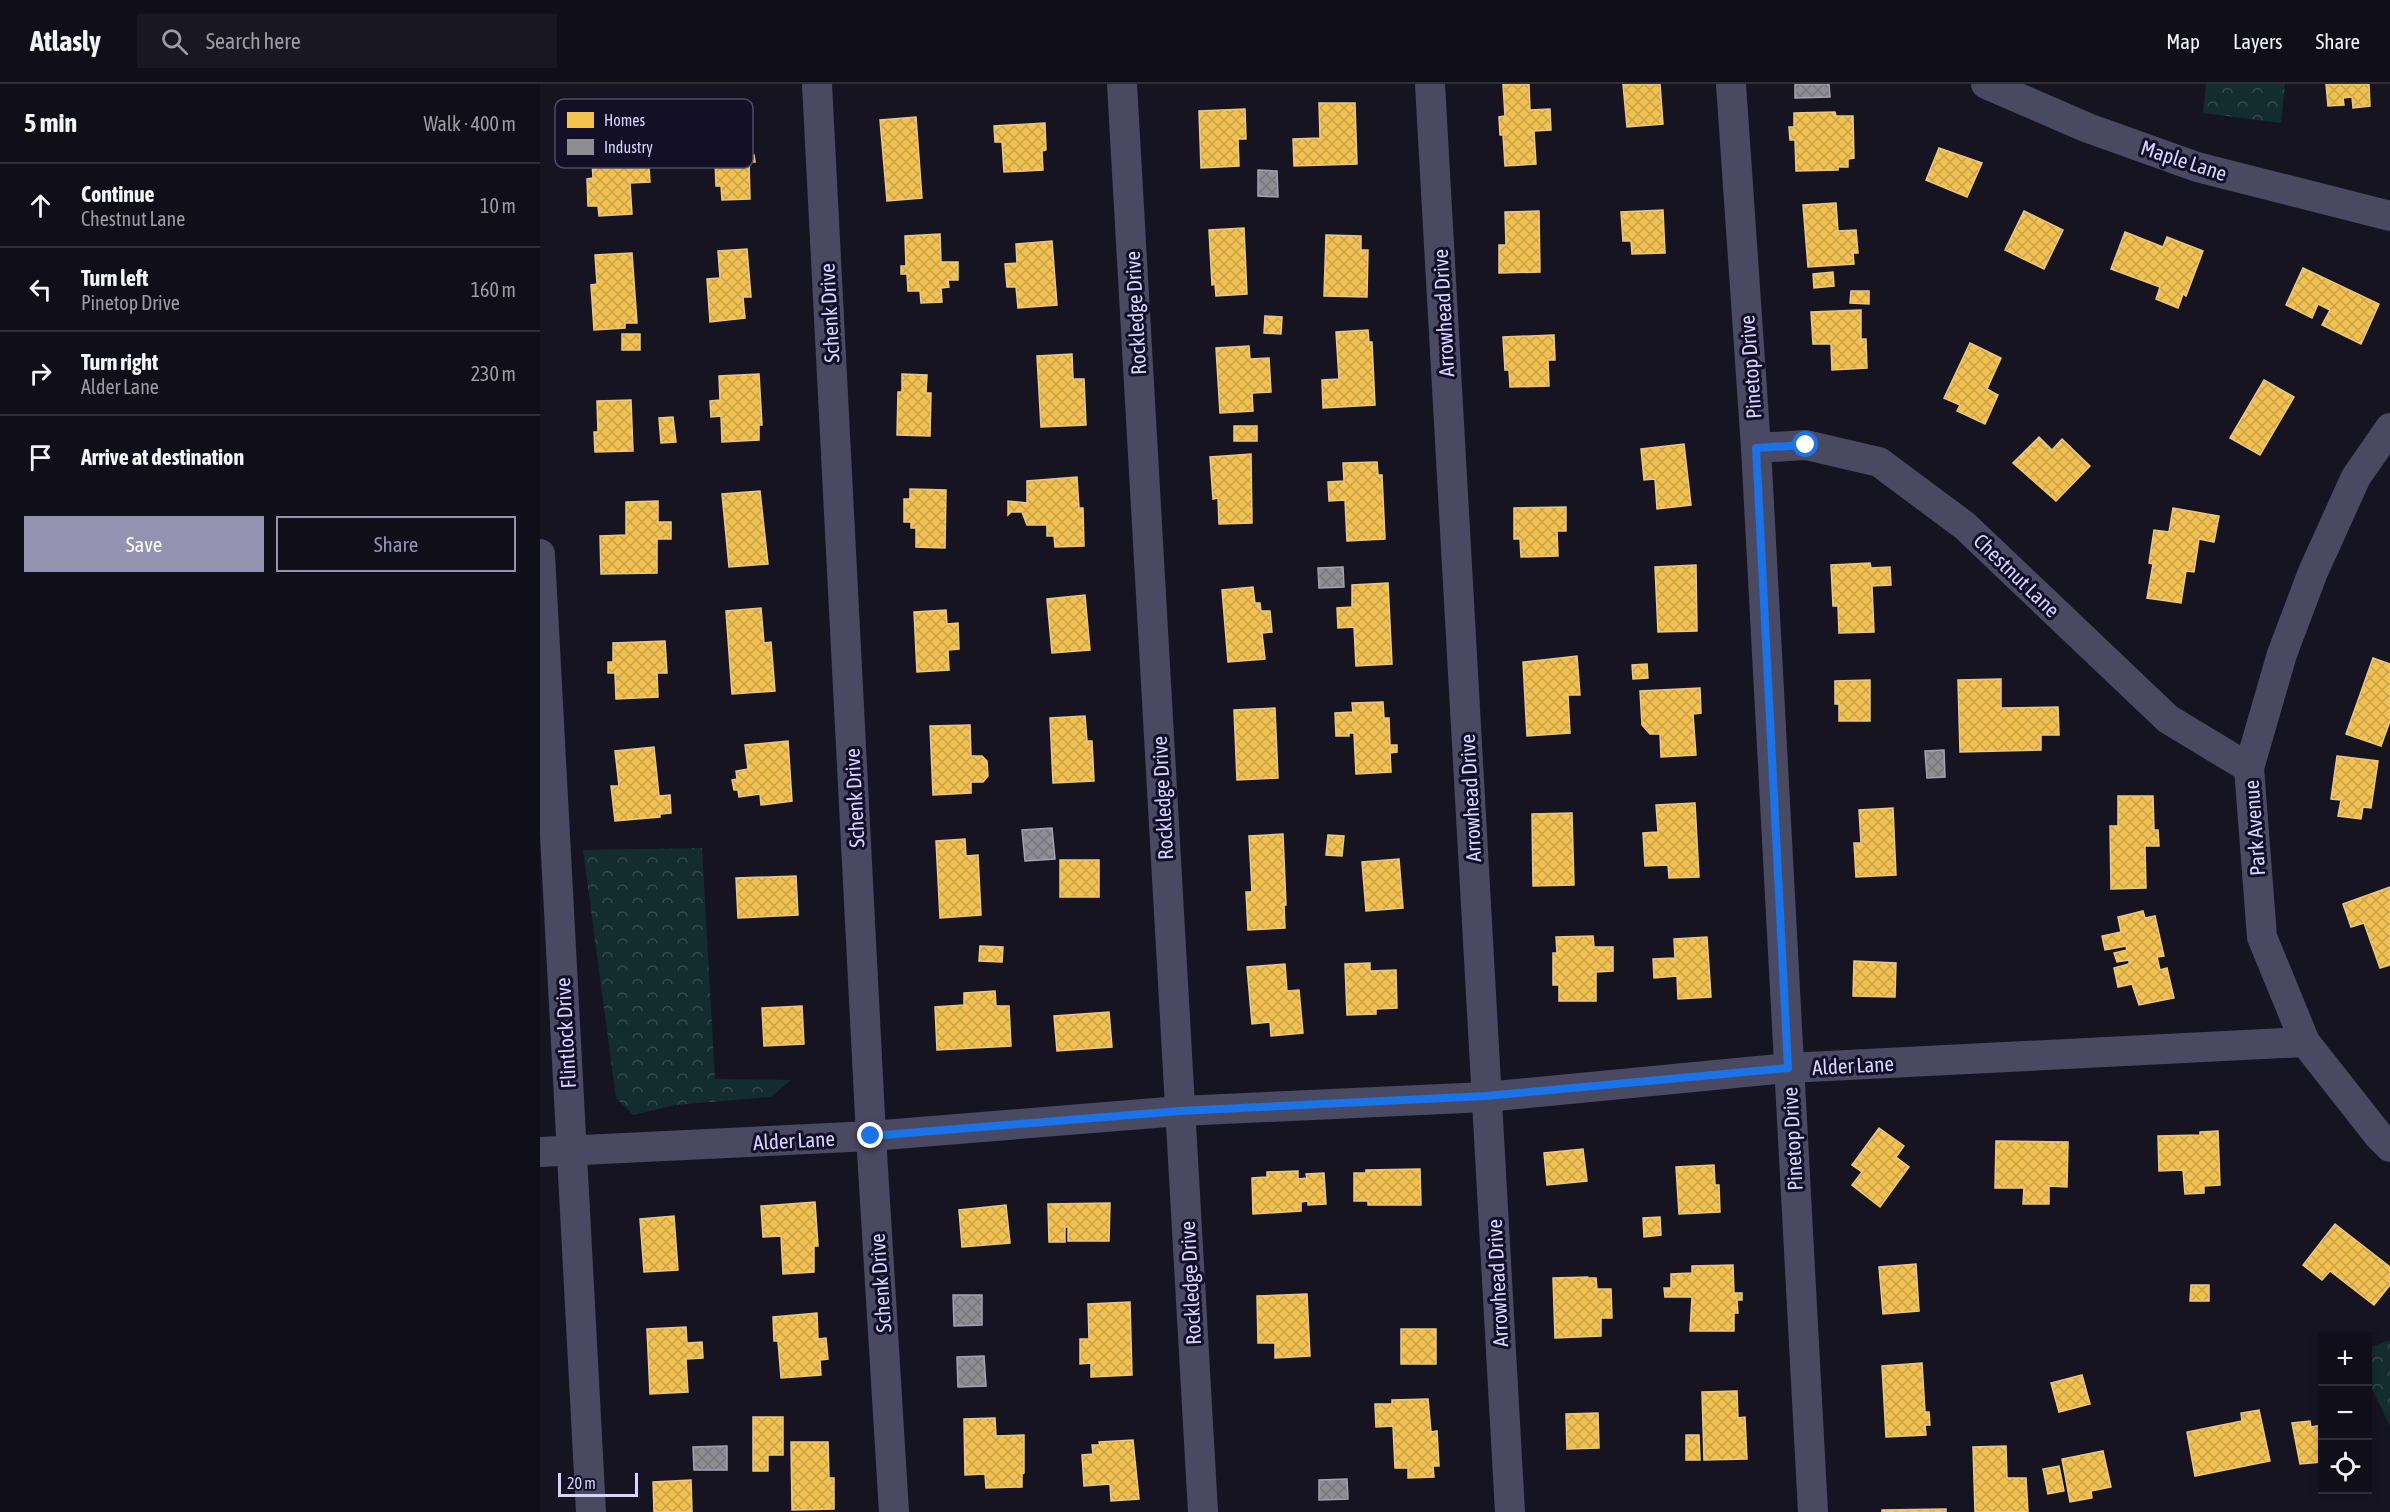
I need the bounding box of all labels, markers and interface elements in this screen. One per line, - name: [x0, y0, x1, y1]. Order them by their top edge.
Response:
- search box: [137, 14, 557, 68]
- text: Atlasly: [30, 25, 101, 57]
- icon: search: [158, 25, 191, 58]
- text: Search here: [206, 28, 301, 54]
- text: Map: [2166, 29, 2200, 53]
- text: Layers: [2233, 29, 2283, 53]
- text: Share: [2316, 29, 2360, 53]
- legend: [555, 99, 753, 168]
- text: 5 min: [24, 108, 77, 138]
- text: Homes: [604, 111, 646, 129]
- text: Walk · 400 m: [424, 112, 516, 135]
- street label: Maple Lane: [2138, 135, 2230, 185]
- text: Industry: [604, 138, 653, 157]
- text: Continue: [81, 181, 155, 207]
- icon: ahead: [24, 189, 57, 222]
- text: 10 m: [480, 194, 516, 217]
- text: Chestnut Lane: [81, 207, 185, 230]
- street label: Arrowhead Drive: [1428, 248, 1458, 378]
- street label: Rockledge Drive: [1120, 251, 1150, 375]
- street label: Schenk Drive: [814, 263, 844, 363]
- text: Turn left: [81, 265, 148, 291]
- icon: left: [24, 273, 57, 306]
- text: 160 m: [471, 278, 516, 301]
- text: Pinetop Drive: [81, 291, 180, 314]
- street label: Pinetop Drive: [1734, 314, 1766, 420]
- text: Turn right: [81, 349, 158, 375]
- icon: right: [24, 357, 57, 390]
- text: 230 m: [471, 362, 516, 385]
- text: Alder Lane: [81, 375, 159, 398]
- route start: [1792, 431, 1818, 457]
- icon: arrive: [24, 441, 57, 474]
- text: Arrive at destination: [81, 444, 244, 470]
- button: Save: [24, 516, 264, 572]
- button: Share: [276, 516, 516, 572]
- street label: Chestnut Lane: [1969, 528, 2065, 622]
- street label: Arrowhead Drive: [1455, 733, 1485, 863]
- street label: Rockledge Drive: [1147, 736, 1177, 860]
- street label: Schenk Drive: [839, 748, 869, 848]
- street label: Park Avenue: [2239, 779, 2269, 877]
- street label: Flintlock Drive: [550, 977, 580, 1089]
- street label: Alder Lane: [1812, 1051, 1894, 1079]
- street label: Pinetop Drive: [1777, 1087, 1807, 1191]
- route end: [857, 1122, 883, 1148]
- street label: Alder Lane: [753, 1126, 835, 1154]
- street label: Arrowhead Drive: [1482, 1218, 1512, 1348]
- street label: Rockledge Drive: [1175, 1221, 1205, 1345]
- street label: Schenk Drive: [865, 1233, 895, 1333]
- map controls: [2318, 1332, 2372, 1494]
- button: +: [2318, 1332, 2372, 1386]
- button: −: [2318, 1386, 2372, 1440]
- button: locate: [2318, 1440, 2372, 1494]
- scale bar: [558, 1470, 638, 1498]
- text: 20 m: [567, 1474, 596, 1492]

